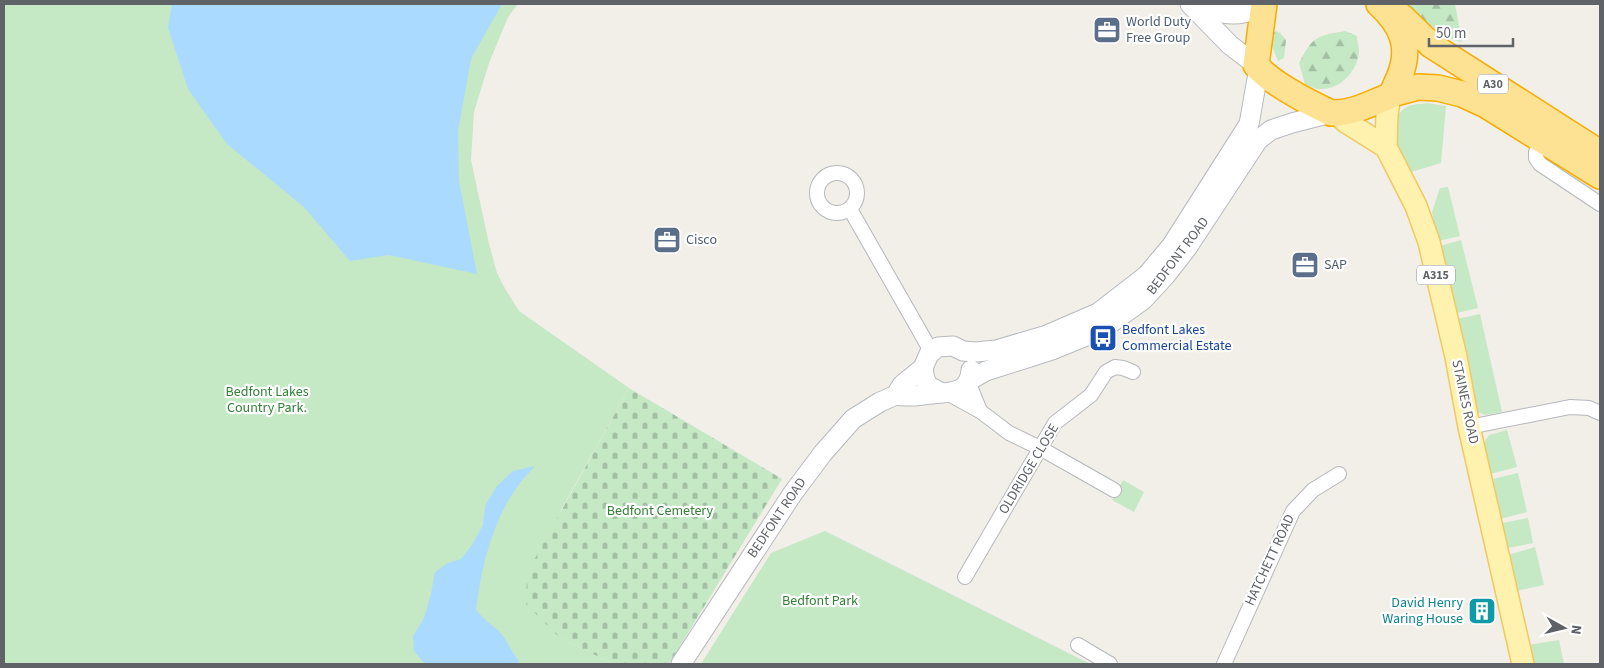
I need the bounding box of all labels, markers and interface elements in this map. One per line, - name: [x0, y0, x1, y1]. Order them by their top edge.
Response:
- place label: World Duty Free Group: [1126, 12, 1192, 48]
- office icon: World Duty Free Group: [1092, 15, 1122, 45]
- scale bar: [1429, 15, 1513, 47]
- text: 50 m: [1436, 23, 1466, 44]
- road number: A30: [1478, 74, 1508, 94]
- street label: BEDFONT ROAD: [1142, 213, 1214, 299]
- office icon: Cisco: [652, 225, 682, 255]
- place label: Cisco: [686, 230, 717, 250]
- office icon: SAP: [1290, 250, 1320, 280]
- place label: SAP: [1324, 255, 1347, 275]
- road number: A315: [1417, 266, 1455, 284]
- place label: Bedfont Lakes Commercial Estate: [1122, 320, 1232, 356]
- bus stop icon: Bedfont Lakes Commercial Estate: [1088, 323, 1118, 353]
- street label: STAINES ROAD: [1446, 358, 1484, 446]
- park label: Bedfont Lakes Country Park.: [225, 382, 309, 418]
- street label: OLDRIDGE CLOSE: [994, 420, 1064, 518]
- street label: BEDFONT ROAD: [743, 474, 811, 562]
- park label: Bedfont Cemetery: [607, 501, 714, 521]
- street label: HATCHETT ROAD: [1240, 511, 1300, 609]
- park label: Bedfont Park: [782, 591, 858, 611]
- place label: David Henry Waring House: [1382, 593, 1463, 629]
- building icon: David Henry Waring House: [1467, 596, 1497, 626]
- north arrow: [1539, 603, 1589, 653]
- text: N: [1565, 624, 1586, 636]

